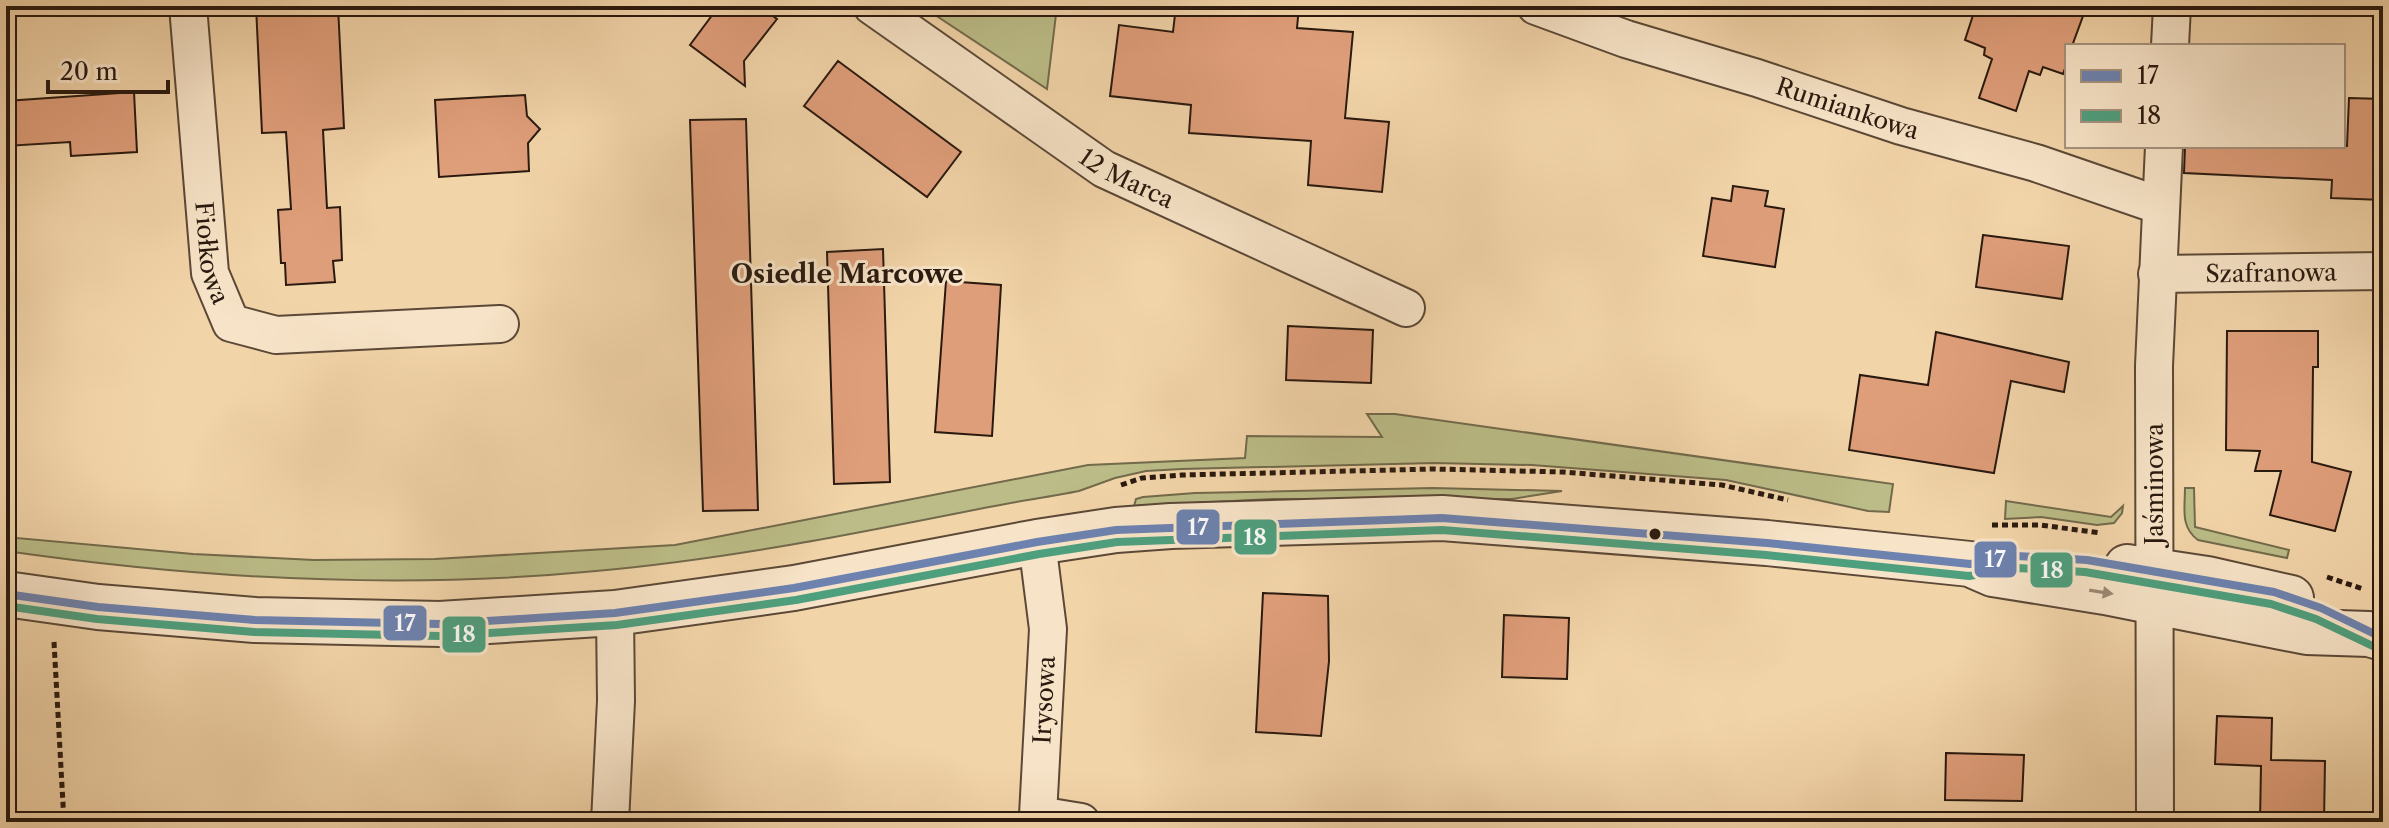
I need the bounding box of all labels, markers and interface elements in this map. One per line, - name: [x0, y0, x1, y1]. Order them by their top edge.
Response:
- scale bar: [48, 44, 168, 94]
- legend: [2065, 44, 2345, 148]
- text: 20 m: [60, 57, 118, 86]
- text: 17: [2137, 61, 2159, 90]
- street label: Rumiankowa: [1772, 71, 1922, 145]
- text: 18: [2137, 101, 2161, 130]
- street label: 12 Marca: [1074, 142, 1179, 214]
- street label: Fiołkowa: [190, 200, 236, 308]
- street label: Szafranowa: [2205, 257, 2337, 288]
- district label: Osiedle Marcowe: [731, 258, 963, 290]
- street label: Jaśminowa: [2140, 423, 2169, 549]
- line badge: 17: [1175, 508, 1221, 546]
- text: 17: [1187, 514, 1209, 541]
- line badge: 18: [1233, 518, 1278, 556]
- text: 18: [1243, 524, 1267, 551]
- unlabelled marker: [1647, 526, 1663, 542]
- line badge: 17: [1973, 540, 2018, 579]
- text: 17: [1984, 546, 2006, 573]
- line badge: 18: [2029, 551, 2074, 589]
- text: 18: [2040, 557, 2064, 584]
- one-way arrow: [2088, 586, 2113, 598]
- line badge: 17: [382, 604, 428, 642]
- text: 17: [394, 610, 416, 637]
- line badge: 18: [441, 615, 487, 654]
- text: 18: [452, 621, 476, 648]
- street label: Irysowa: [1027, 655, 1061, 745]

